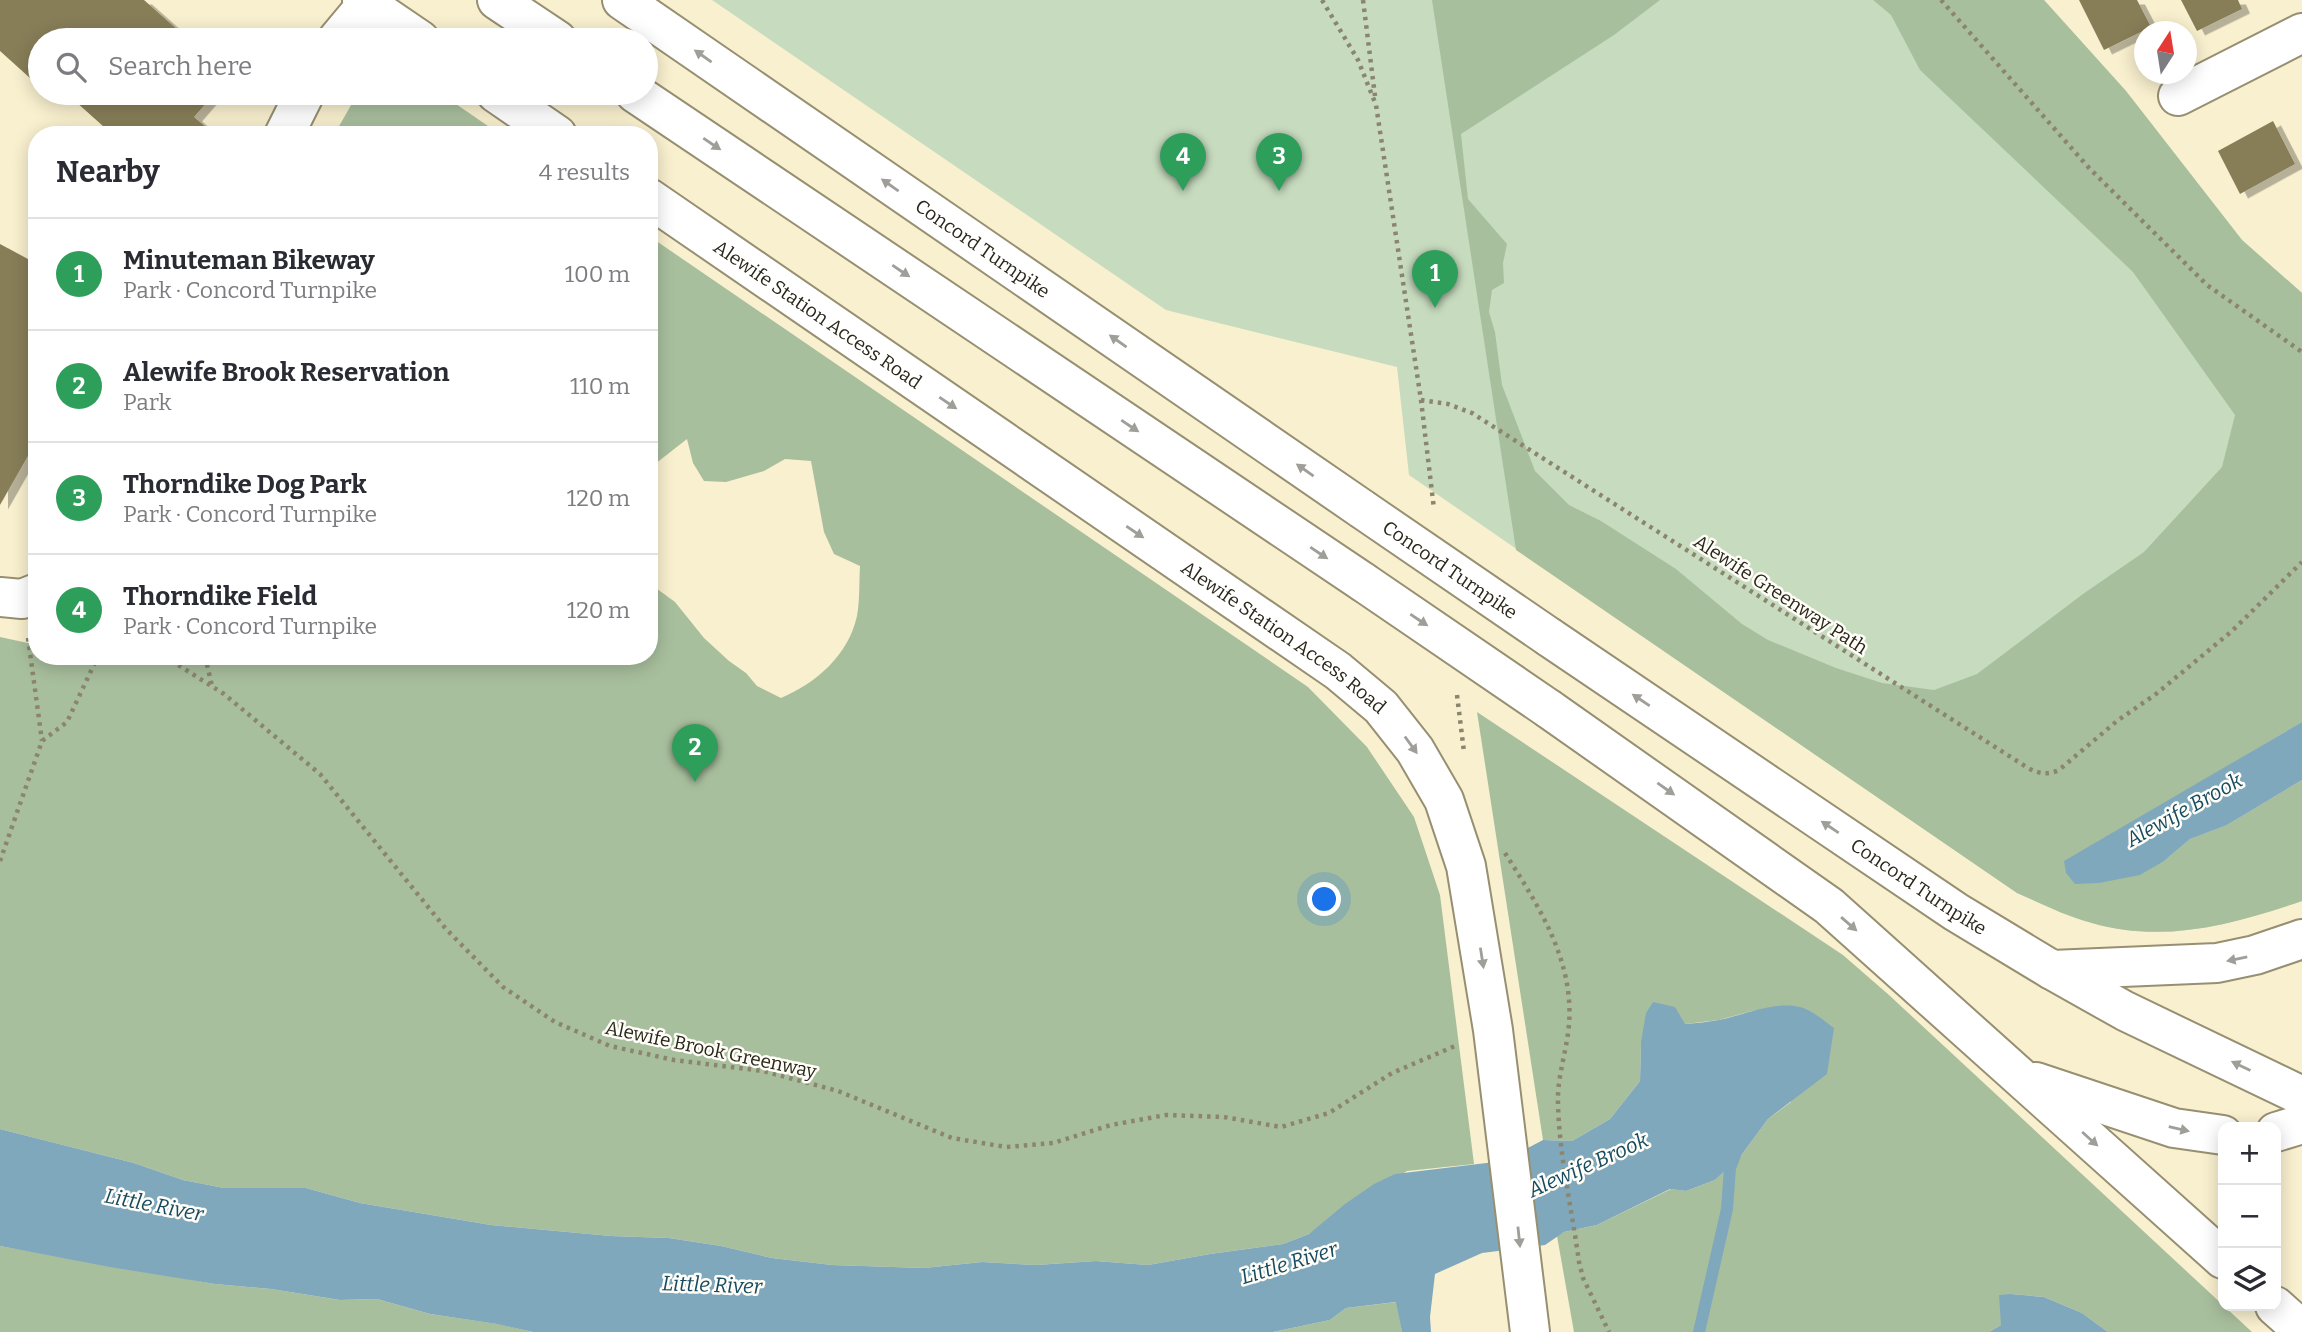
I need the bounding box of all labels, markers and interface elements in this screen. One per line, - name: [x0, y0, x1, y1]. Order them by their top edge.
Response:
- north arrow: [2134, 21, 2197, 84]
- search box: [28, 28, 658, 105]
- icon: search: [52, 48, 90, 86]
- one-way arrow: [694, 49, 712, 63]
- text: Search here: [108, 51, 252, 82]
- pin: 4: [1160, 133, 1206, 191]
- pin: 3: [1256, 133, 1302, 191]
- one-way arrow: [702, 138, 722, 151]
- text: Nearby: [56, 154, 160, 190]
- text: 4 results: [539, 158, 630, 186]
- one-way arrow: [881, 178, 899, 192]
- street label: Concord Turnpike: [911, 194, 1054, 303]
- street label: Alewife Station Access Road: [709, 235, 926, 394]
- text: Minuteman Bikeway: [123, 245, 375, 276]
- pin: 1: [1412, 250, 1458, 308]
- text: 1: [74, 260, 84, 288]
- text: 100 m: [565, 260, 630, 288]
- one-way arrow: [891, 265, 911, 278]
- text: Park · Concord Turnpike: [123, 276, 377, 304]
- one-way arrow: [1109, 334, 1127, 348]
- text: Alewife Brook Reservation: [123, 357, 449, 388]
- text: 2: [73, 372, 85, 400]
- text: 110 m: [570, 372, 630, 400]
- text: Park: [123, 388, 172, 416]
- one-way arrow: [939, 396, 957, 410]
- one-way arrow: [1121, 419, 1140, 432]
- one-way arrow: [1296, 464, 1315, 477]
- text: Thorndike Dog Park: [123, 469, 367, 500]
- text: 3: [72, 484, 86, 512]
- text: 120 m: [567, 484, 630, 512]
- text: Park · Concord Turnpike: [123, 500, 377, 528]
- street label: Concord Turnpike: [1378, 516, 1522, 624]
- one-way arrow: [1126, 525, 1144, 539]
- street label: Alewife Greenway Path: [1689, 530, 1872, 659]
- one-way arrow: [1309, 546, 1329, 559]
- street label: Alewife Station Access Road: [1177, 556, 1391, 719]
- text: Thorndike Field: [123, 581, 317, 612]
- text: 4: [72, 596, 86, 624]
- text: 120 m: [567, 596, 630, 624]
- text: Park · Concord Turnpike: [123, 612, 377, 640]
- one-way arrow: [1410, 613, 1428, 627]
- one-way arrow: [1632, 693, 1650, 707]
- pin: 2: [672, 724, 718, 782]
- one-way arrow: [1404, 736, 1418, 754]
- water label: Alewife Brook: [2120, 767, 2247, 853]
- one-way arrow: [1657, 782, 1675, 796]
- one-way arrow: [1821, 820, 1839, 834]
- street label: Concord Turnpike: [1846, 833, 1991, 940]
- your location: [1307, 882, 1341, 916]
- one-way arrow: [1841, 916, 1858, 931]
- one-way arrow: [1476, 947, 1487, 969]
- one-way arrow: [2226, 954, 2248, 965]
- street label: Alewife Brook Greenway: [603, 1016, 820, 1083]
- one-way arrow: [2231, 1061, 2251, 1072]
- map controls: [2218, 1122, 2281, 1311]
- button: +: [2218, 1122, 2281, 1185]
- one-way arrow: [2168, 1123, 2190, 1134]
- water label: Alewife Brook: [1523, 1127, 1653, 1204]
- one-way arrow: [2081, 1131, 2099, 1147]
- water label: Little River: [102, 1183, 207, 1228]
- button: −: [2218, 1185, 2281, 1248]
- one-way arrow: [1514, 1226, 1525, 1248]
- water label: Little River: [1237, 1236, 1342, 1290]
- button: layers: [2218, 1248, 2281, 1311]
- water label: Little River: [662, 1270, 764, 1300]

